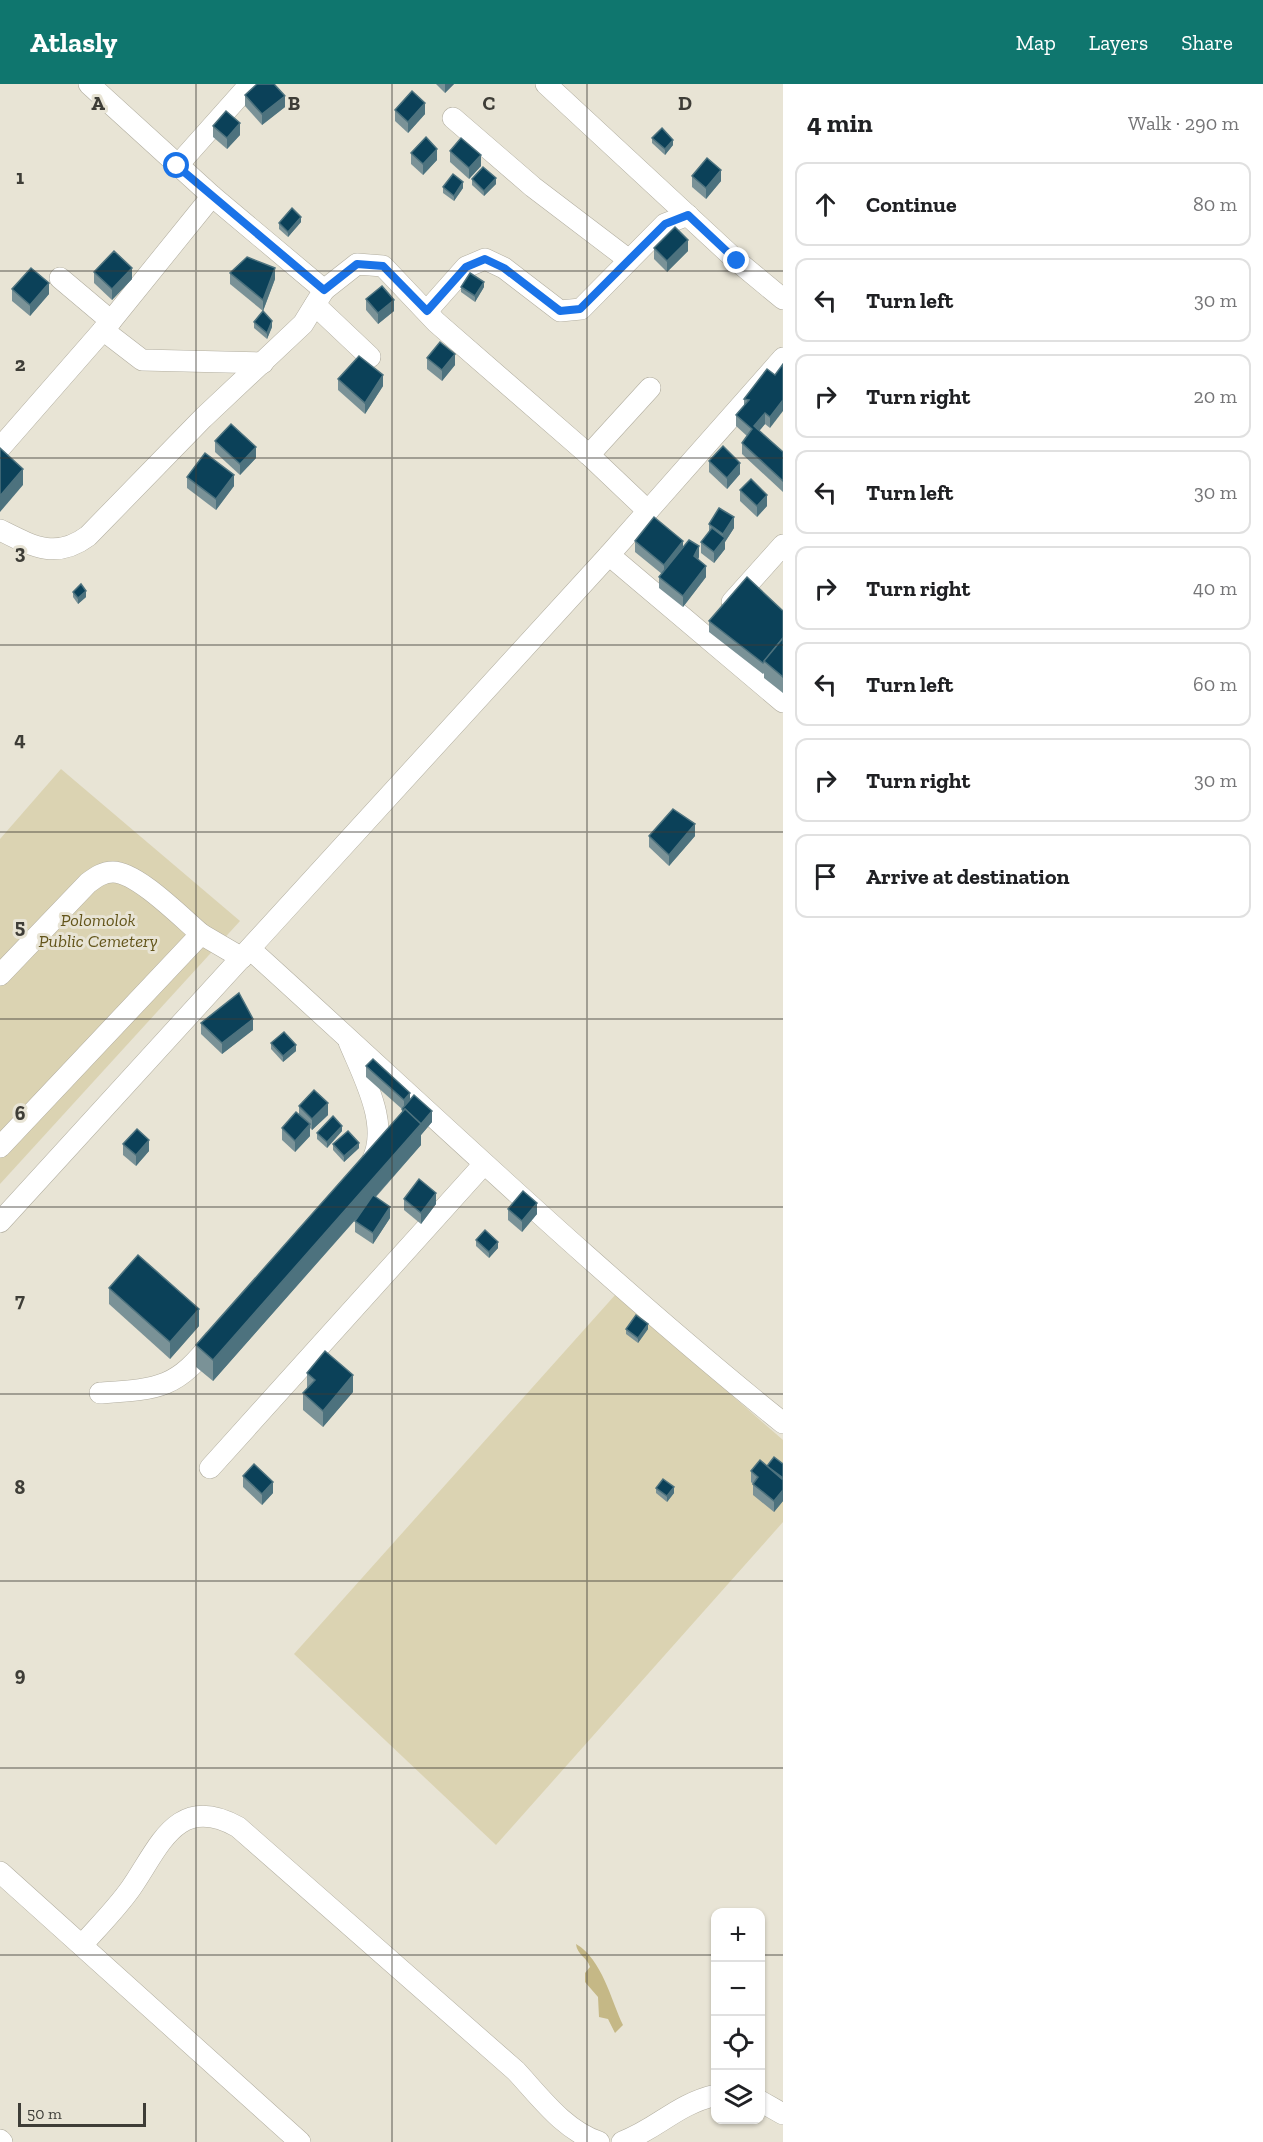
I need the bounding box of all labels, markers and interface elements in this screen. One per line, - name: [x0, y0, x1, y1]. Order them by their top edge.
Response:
- text: Atlasly: [30, 26, 117, 59]
- text: Map: [1016, 30, 1056, 55]
- text: Layers: [1089, 30, 1148, 55]
- text: Share: [1181, 30, 1233, 55]
- text: A: [91, 91, 105, 115]
- text: B: [288, 91, 300, 115]
- text: C: [483, 91, 496, 115]
- text: D: [678, 91, 692, 115]
- text: 4 min: [807, 107, 873, 139]
- text: Walk · 290 m: [1128, 111, 1239, 135]
- route start: [163, 152, 189, 178]
- text: 1: [16, 165, 24, 189]
- icon: ahead: [809, 188, 842, 221]
- text: Continue: [866, 191, 957, 218]
- text: 80 m: [1193, 192, 1237, 216]
- route end: [723, 247, 749, 273]
- icon: left: [809, 284, 842, 317]
- text: Turn left: [866, 287, 953, 314]
- text: 30 m: [1194, 288, 1237, 312]
- text: 2: [15, 352, 26, 376]
- icon: right: [809, 380, 842, 413]
- text: Turn right: [866, 383, 970, 410]
- text: 20 m: [1193, 384, 1237, 408]
- icon: left: [809, 476, 842, 509]
- text: Turn left: [866, 479, 953, 506]
- text: 30 m: [1194, 480, 1237, 504]
- text: 3: [15, 540, 26, 564]
- icon: right: [809, 572, 842, 605]
- text: Turn right: [866, 575, 970, 602]
- text: 40 m: [1193, 576, 1237, 600]
- icon: left: [809, 668, 842, 701]
- text: Turn left: [866, 671, 953, 698]
- text: 60 m: [1193, 672, 1237, 696]
- text: 4: [14, 727, 26, 751]
- icon: right: [809, 764, 842, 797]
- text: Turn right: [866, 767, 970, 794]
- text: 30 m: [1194, 768, 1237, 792]
- icon: arrive: [809, 860, 842, 893]
- text: Arrive at destination: [866, 863, 1069, 890]
- park label: Polomolok Public Cemetery: [38, 909, 158, 952]
- text: 5: [15, 914, 25, 938]
- text: 6: [15, 1101, 26, 1125]
- text: 7: [15, 1288, 25, 1312]
- text: 8: [15, 1475, 26, 1499]
- text: 9: [15, 1662, 26, 1686]
- map controls: [711, 1908, 765, 2124]
- button: +: [711, 1908, 765, 1962]
- button: −: [711, 1962, 765, 2016]
- button: locate: [711, 2016, 765, 2070]
- button: layers: [711, 2070, 765, 2124]
- scale bar: [18, 2100, 146, 2128]
- text: 50 m: [27, 2104, 62, 2123]

